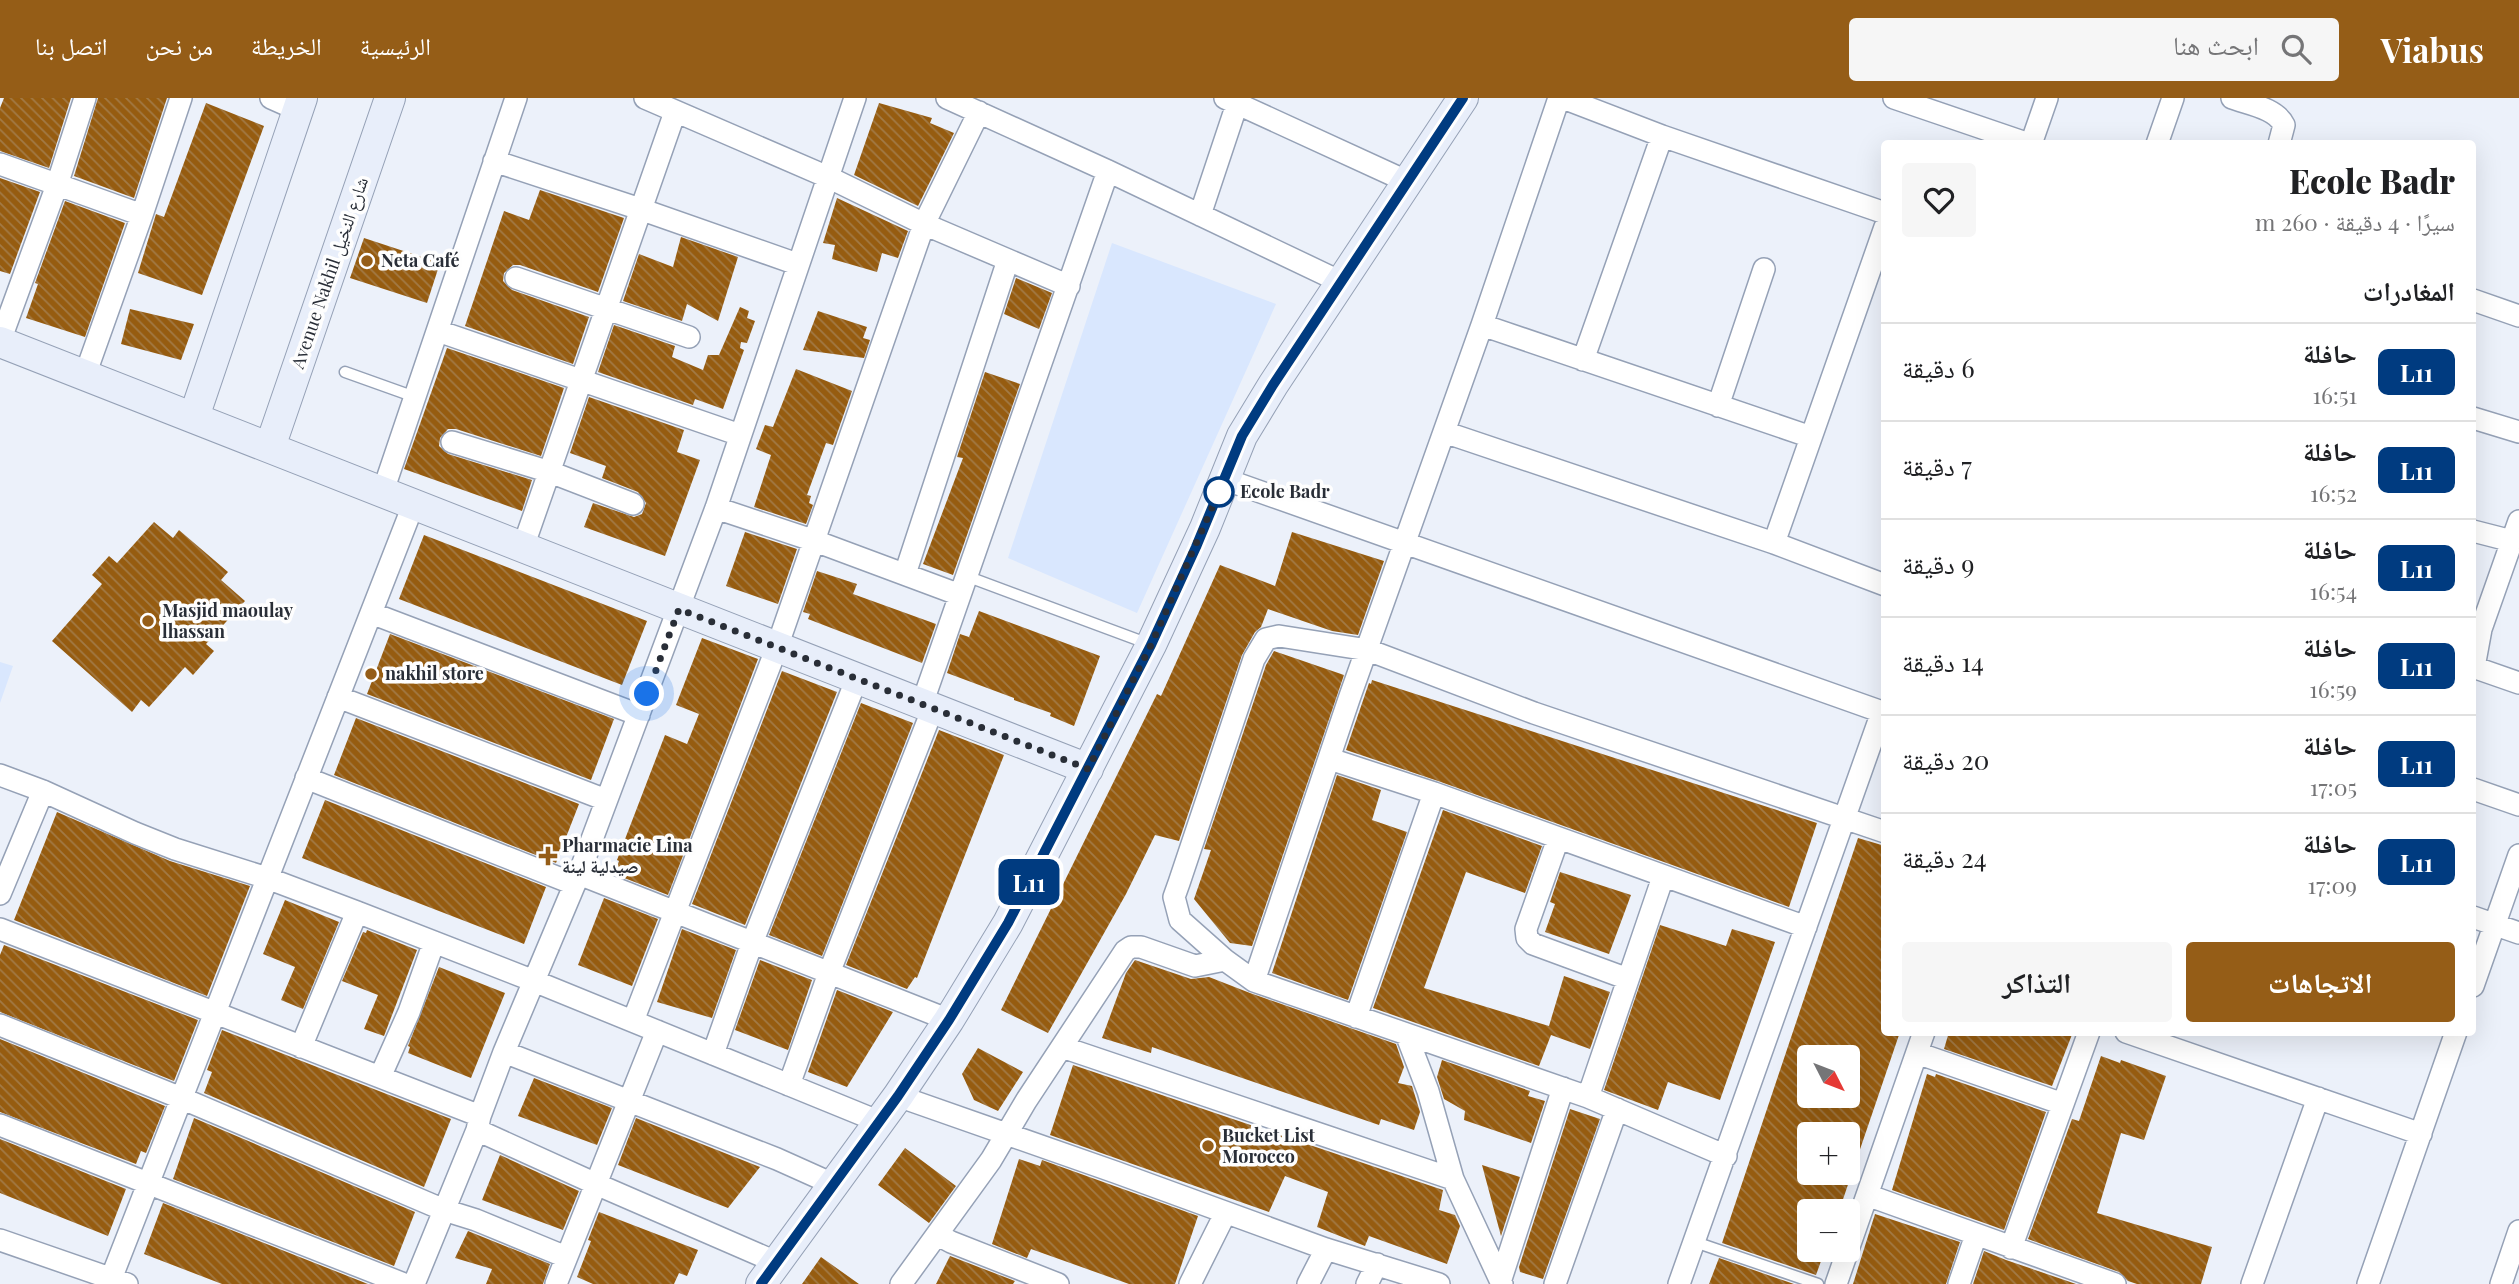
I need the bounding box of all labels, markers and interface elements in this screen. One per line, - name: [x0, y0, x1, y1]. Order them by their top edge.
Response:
- search box: [1849, 18, 2339, 81]
- text: ابحث هنا: [2173, 27, 2259, 62]
- text: Viabus: [2381, 27, 2484, 71]
- text: اتصل بنا: [35, 29, 107, 61]
- text: من نحن: [145, 29, 213, 61]
- text: الخريطة: [251, 29, 322, 61]
- text: الرئيسية: [360, 29, 431, 61]
- icon: search: [2277, 30, 2315, 68]
- text: Ecole Badr: [2289, 158, 2455, 202]
- button: heart: [1902, 163, 1976, 237]
- street label: Avenue Nakhil شارع النخيل: [285, 174, 373, 373]
- text: سيرًا · 4 دقيقة · 260 m: [2255, 206, 2455, 237]
- place label: Neta Café: [381, 248, 460, 272]
- marker: Neta Café: [359, 253, 375, 269]
- text: المغادرات: [2363, 273, 2455, 308]
- text: حافلة: [2303, 335, 2357, 370]
- text: 6 دقيقة: [1902, 350, 1975, 385]
- text: L11: [2400, 356, 2433, 388]
- text: 16:51: [2312, 379, 2357, 410]
- text: حافلة: [2303, 433, 2357, 468]
- text: 7 دقيقة: [1902, 448, 1972, 483]
- text: L11: [2400, 454, 2433, 486]
- marker: Ecole Badr: [1204, 477, 1234, 507]
- text: 16:52: [2310, 477, 2357, 508]
- place label: Ecole Badr: [1240, 479, 1330, 503]
- text: حافلة: [2303, 531, 2357, 566]
- text: 9 دقيقة: [1902, 546, 1975, 581]
- text: L11: [2400, 552, 2433, 584]
- text: 16:54: [2310, 575, 2357, 606]
- place label: Masjid maoulay lhassan: [162, 598, 294, 643]
- marker: Masjid maoulay lhassan: [140, 613, 156, 629]
- text: حافلة: [2303, 629, 2357, 664]
- text: 14 دقيقة: [1902, 644, 1984, 679]
- text: L11: [2400, 650, 2433, 682]
- place label: nakhil store: [385, 661, 484, 685]
- marker: nakhil store: [363, 666, 379, 682]
- text: 16:59: [2309, 673, 2357, 704]
- your location: [629, 676, 664, 711]
- text: حافلة: [2303, 727, 2357, 762]
- text: 20 دقيقة: [1902, 742, 1989, 777]
- text: L11: [2400, 748, 2433, 780]
- text: 17:05: [2310, 771, 2357, 802]
- text: حافلة: [2303, 825, 2357, 860]
- place label: Pharmacie Lina صيدلية لينة: [562, 833, 693, 878]
- text: 24 دقيقة: [1902, 840, 1987, 875]
- text: L11: [2400, 846, 2433, 878]
- marker: Pharmacie Lina صيدلية لينة: [540, 848, 556, 864]
- line badge: L11: [989, 859, 1069, 905]
- text: L11: [1012, 866, 1046, 898]
- text: 17:09: [2308, 869, 2357, 900]
- button: التذاكر: [1902, 942, 2172, 1022]
- button: الاتجاهات: [2186, 942, 2455, 1022]
- north arrow: [1797, 1045, 1860, 1108]
- map controls: [1797, 1045, 1860, 1262]
- button: +: [1797, 1122, 1860, 1185]
- place label: Bucket List Morocco: [1222, 1123, 1316, 1168]
- marker: Bucket List Morocco: [1200, 1138, 1216, 1154]
- button: −: [1797, 1199, 1860, 1262]

